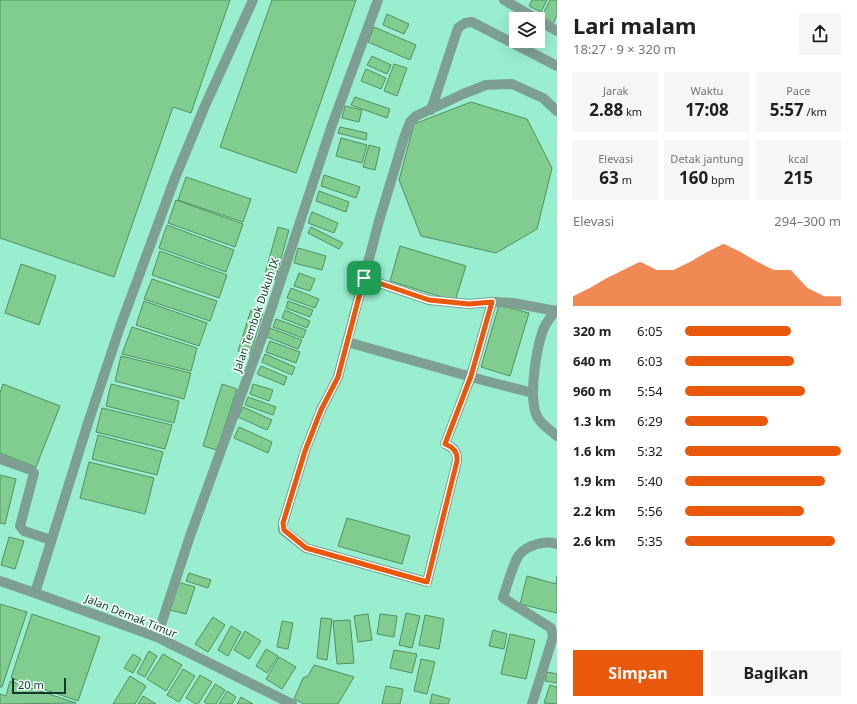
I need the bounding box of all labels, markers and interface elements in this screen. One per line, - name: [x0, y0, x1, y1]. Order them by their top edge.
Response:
- text: Lari malam: [573, 10, 696, 40]
- map controls: [509, 12, 545, 48]
- button: layers: [509, 12, 545, 48]
- button: share: [799, 13, 841, 55]
- text: 18:27 · 9 × 320 m: [573, 40, 676, 58]
- text: Jarak: [603, 83, 628, 98]
- text: Waktu: [691, 83, 723, 98]
- text: Pace: [786, 83, 810, 98]
- text: 2.88: [589, 98, 623, 121]
- text: 17:08: [685, 98, 729, 121]
- text: 5:57: [770, 98, 804, 121]
- text: km: [623, 104, 642, 119]
- text: /km: [804, 104, 827, 119]
- text: Elevasi: [598, 151, 633, 166]
- text: Detak jantung: [670, 151, 744, 166]
- text: kcal: [788, 151, 808, 166]
- text: 63: [599, 166, 619, 189]
- text: 160: [679, 166, 708, 189]
- text: 215: [784, 166, 813, 189]
- text: m: [619, 172, 632, 187]
- text: bpm: [708, 172, 735, 187]
- text: Elevasi: [573, 212, 614, 230]
- text: 294–300 m: [774, 212, 841, 230]
- street label: Jalan Tembok Dukuh IX: [229, 256, 282, 375]
- pin: [347, 261, 381, 295]
- icon: arrive: [353, 267, 375, 289]
- text: 320 m: [573, 322, 611, 340]
- text: 6:05: [637, 322, 663, 340]
- text: 640 m: [573, 352, 611, 370]
- text: 6:03: [637, 352, 663, 370]
- text: 960 m: [573, 382, 611, 400]
- text: 5:54: [637, 382, 663, 400]
- text: 1.3 km: [573, 412, 616, 430]
- text: 6:29: [637, 412, 663, 430]
- text: 1.6 km: [573, 442, 616, 460]
- text: 5:32: [637, 442, 663, 460]
- text: 1.9 km: [573, 472, 616, 490]
- text: 5:40: [637, 472, 663, 490]
- text: 2.2 km: [573, 502, 616, 520]
- text: 5:56: [637, 502, 663, 520]
- text: 2.6 km: [573, 532, 616, 550]
- text: 5:35: [637, 532, 663, 550]
- street label: Jalan Demak Timur: [82, 590, 180, 641]
- button: Simpan: [573, 650, 703, 696]
- button: Bagikan: [711, 650, 841, 696]
- scale bar: [12, 676, 66, 695]
- text: 20 m: [18, 677, 44, 692]

